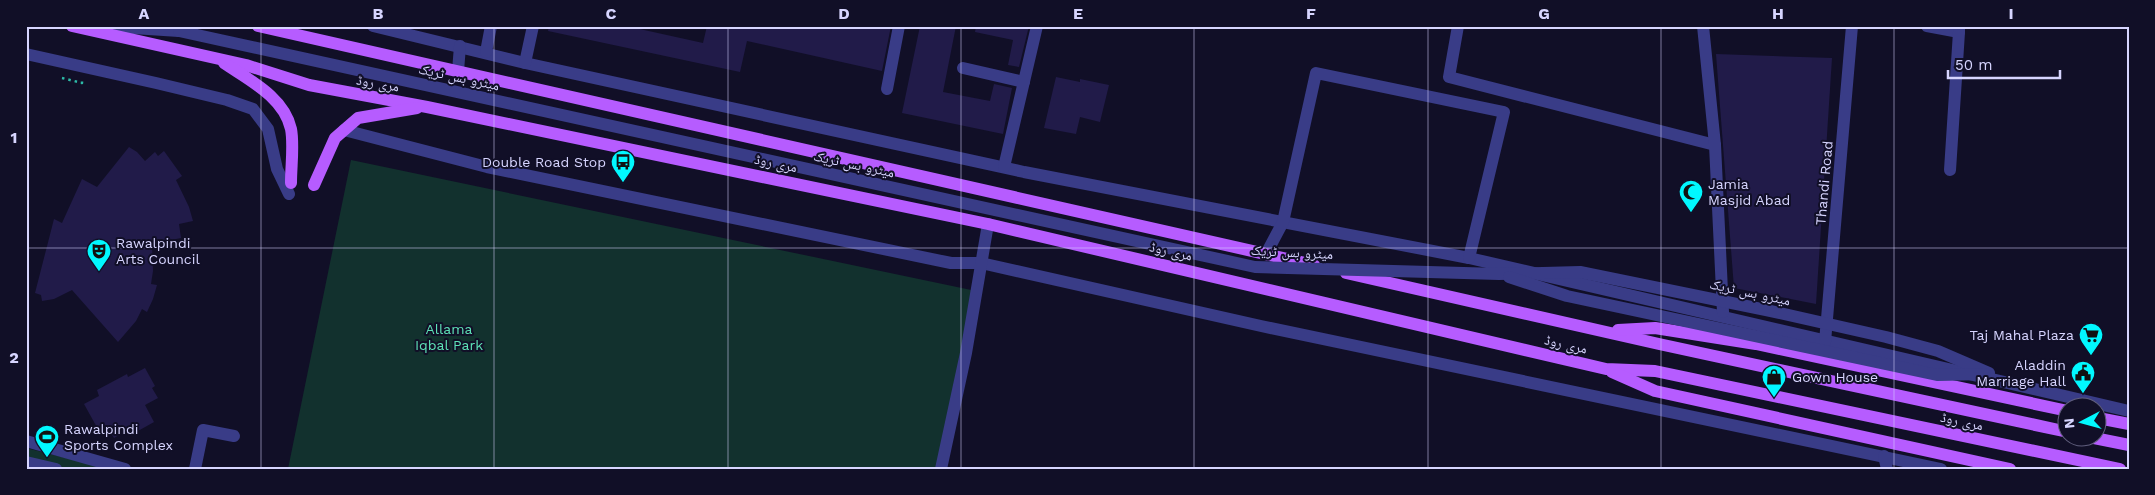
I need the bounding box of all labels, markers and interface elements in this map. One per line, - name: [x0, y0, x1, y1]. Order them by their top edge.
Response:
- text: A: [139, 4, 150, 23]
- text: B: [373, 4, 384, 23]
- text: C: [606, 4, 617, 23]
- text: D: [838, 4, 850, 23]
- text: E: [1073, 4, 1083, 23]
- text: F: [1306, 4, 1316, 23]
- text: G: [1538, 4, 1550, 23]
- text: H: [1772, 4, 1784, 23]
- text: I: [2008, 4, 2014, 23]
- scale bar: [1948, 48, 2060, 80]
- text: 50 m: [1955, 56, 1992, 74]
- street label: میٹرو بس ٹریک: [417, 61, 501, 94]
- street label: مری روڈ: [355, 71, 401, 96]
- text: 1: [11, 128, 17, 147]
- street label: Thandi Road: [1812, 140, 1836, 226]
- street label: میٹرو بس ٹریک: [812, 148, 896, 181]
- bus stop icon: Double Road Stop: [610, 149, 636, 183]
- street label: مری روڈ: [753, 151, 799, 176]
- place label: Double Road Stop: [482, 154, 606, 170]
- place label: Jamia Masjid Abad: [1708, 176, 1790, 208]
- mosque icon: Jamia Masjid Abad: [1678, 179, 1704, 213]
- place label: Rawalpindi Arts Council: [116, 235, 200, 267]
- theatre icon: Rawalpindi Arts Council: [86, 238, 112, 272]
- street label: مری روڈ: [1148, 238, 1194, 265]
- street label: میٹرو بس ٹریک: [1250, 242, 1334, 263]
- street label: میٹرو بس ٹریک: [1708, 276, 1792, 309]
- park label: Allama Iqbal Park: [415, 321, 483, 353]
- supermarket icon: Taj Mahal Plaza: [2078, 322, 2104, 356]
- place label: Taj Mahal Plaza: [1969, 327, 2074, 343]
- street label: مری روڈ: [1543, 331, 1589, 358]
- text: 2: [9, 348, 19, 367]
- place label: Aladdin Marriage Hall: [1976, 357, 2067, 389]
- public building icon: Aladdin Marriage Hall: [2070, 360, 2096, 394]
- shop icon: Gown House: [1761, 364, 1787, 398]
- place label: Gown House: [1792, 369, 1878, 385]
- north arrow: [2058, 398, 2108, 448]
- street label: مری روڈ: [1939, 409, 1985, 434]
- text: N: [2061, 417, 2078, 429]
- place label: Rawalpindi Sports Complex: [64, 421, 173, 453]
- sports icon: Rawalpindi Sports Complex: [34, 424, 60, 458]

